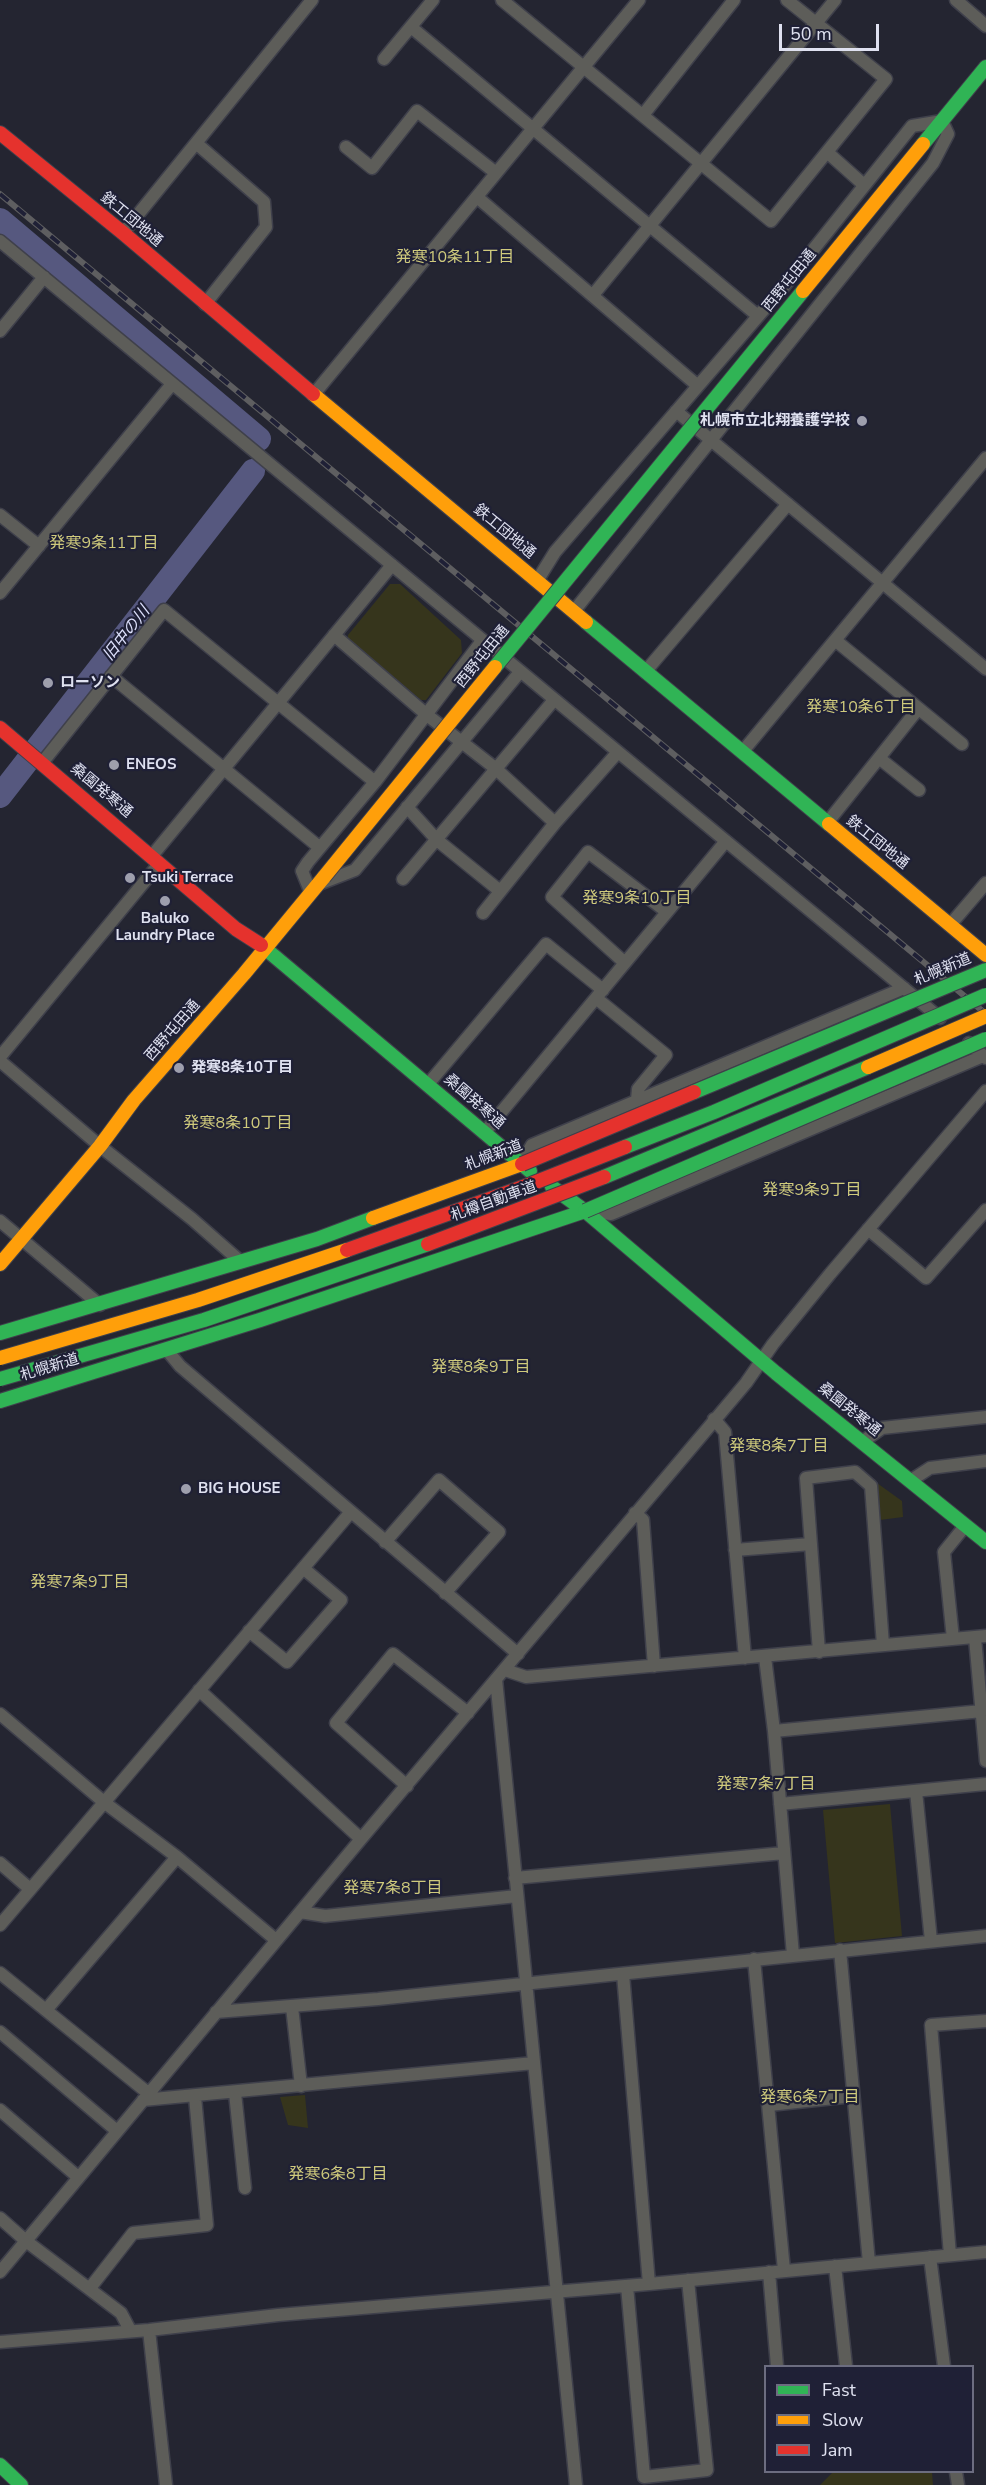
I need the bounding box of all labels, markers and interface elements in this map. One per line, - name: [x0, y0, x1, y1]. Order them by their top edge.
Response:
- scale bar: [782, 12, 882, 50]
- text: 50 m: [790, 22, 832, 46]
- street label: 鉄工団地通: [96, 189, 166, 251]
- street label: 西野屯田通: [759, 246, 821, 316]
- district label: 発寒10条11丁目: [396, 248, 514, 268]
- place label: 札幌市立北翔養護学校: [700, 412, 850, 430]
- marker: 札幌市立北翔養護学校: [855, 414, 869, 428]
- street label: 鉄工団地通: [469, 501, 539, 563]
- district label: 発寒9条11丁目: [50, 534, 158, 554]
- water label: 旧中の川: [100, 603, 154, 665]
- street label: 西野屯田通: [452, 622, 514, 692]
- place label: ローソン: [60, 674, 120, 692]
- marker: ローソン: [41, 676, 55, 690]
- district label: 発寒10条6丁目: [807, 698, 915, 718]
- place label: ENEOS: [126, 756, 176, 774]
- marker: ENEOS: [107, 758, 121, 772]
- street label: 桑園発寒通: [66, 760, 136, 822]
- street label: 鉄工団地通: [842, 812, 912, 874]
- place label: Tsuki Terrace: [142, 869, 233, 887]
- marker: Tsuki Terrace: [123, 871, 137, 885]
- district label: 発寒9条10丁目: [583, 889, 691, 909]
- marker: Baluko Laundry Place: [158, 894, 172, 908]
- place label: Baluko Laundry Place: [115, 910, 215, 945]
- street label: 札幌新道: [912, 950, 974, 990]
- street label: 西野屯田通: [142, 997, 204, 1065]
- place label: 発寒8条10丁目: [191, 1059, 293, 1077]
- marker: 発寒8条10丁目: [172, 1061, 186, 1075]
- street label: 桑園発寒通: [440, 1071, 508, 1133]
- district label: 発寒8条10丁目: [184, 1114, 292, 1134]
- street label: 札幌新道: [463, 1137, 525, 1175]
- street label: 札樽自動車道: [449, 1178, 539, 1226]
- district label: 発寒9条9丁目: [762, 1181, 862, 1201]
- street label: 札幌新道: [19, 1351, 81, 1385]
- district label: 発寒8条9丁目: [431, 1358, 531, 1378]
- street label: 桑園発寒通: [814, 1379, 884, 1441]
- district label: 発寒8条7丁目: [729, 1437, 829, 1457]
- place label: BIG HOUSE: [198, 1480, 280, 1498]
- marker: BIG HOUSE: [179, 1482, 193, 1496]
- district label: 発寒7条9丁目: [30, 1573, 130, 1593]
- district label: 発寒7条7丁目: [716, 1775, 816, 1795]
- district label: 発寒7条8丁目: [343, 1879, 443, 1899]
- district label: 発寒6条7丁目: [760, 2088, 860, 2108]
- district label: 発寒6条8丁目: [288, 2165, 388, 2185]
- legend: [764, 2365, 974, 2473]
- text: Fast: [822, 2378, 856, 2402]
- text: Slow: [822, 2408, 863, 2432]
- text: Jam: [822, 2438, 853, 2462]

